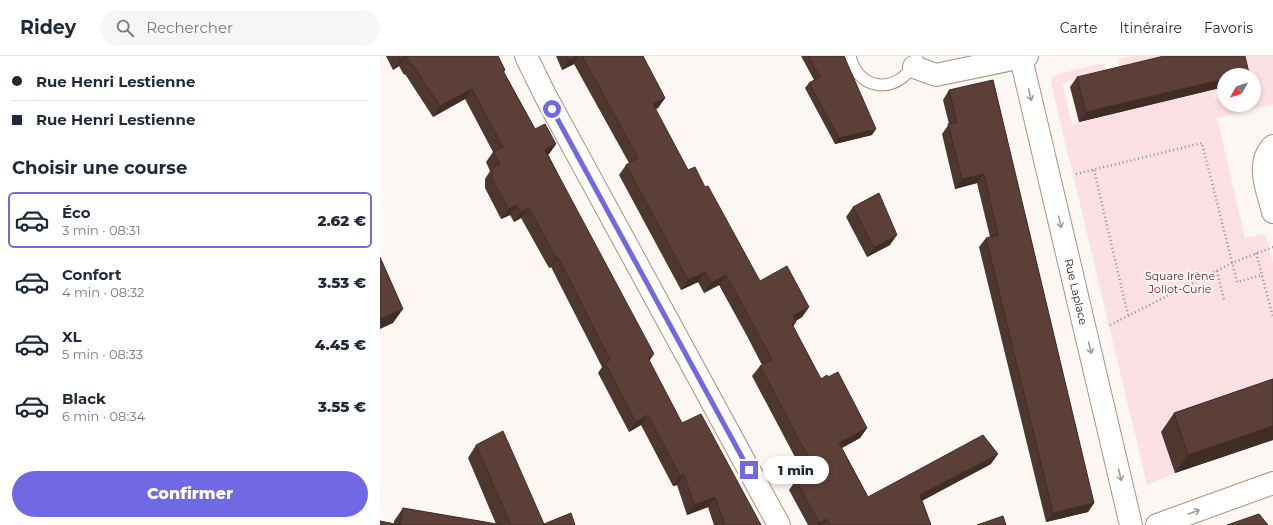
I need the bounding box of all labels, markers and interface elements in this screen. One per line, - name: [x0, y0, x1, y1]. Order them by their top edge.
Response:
- search box: [100, 10, 380, 46]
- text: Ridey: [20, 16, 76, 39]
- icon: search: [114, 17, 136, 39]
- text: Rechercher: [146, 18, 233, 37]
- text: Carte: [1060, 19, 1097, 37]
- text: Itinéraire: [1119, 19, 1182, 37]
- text: Favoris: [1204, 19, 1253, 37]
- north arrow: [1217, 68, 1261, 112]
- map controls: [1217, 68, 1261, 112]
- text: Rue Henri Lestienne: [36, 72, 195, 91]
- one-way arrow: [1026, 89, 1034, 102]
- route start: [543, 100, 561, 118]
- text: Rue Henri Lestienne: [36, 110, 195, 129]
- text: Choisir une course: [12, 157, 187, 179]
- icon: car: [14, 202, 50, 238]
- text: Éco: [62, 203, 91, 222]
- text: 2.62 €: [317, 211, 366, 230]
- one-way arrow: [1056, 215, 1064, 228]
- text: 3 min · 08:31: [62, 222, 141, 238]
- street label: Rue Laplace: [1061, 257, 1091, 326]
- icon: car: [14, 264, 50, 300]
- text: Confort: [62, 265, 122, 284]
- park label: Square Irène Joliot-Curie: [1145, 269, 1215, 296]
- text: 3.53 €: [318, 273, 366, 292]
- text: 4 min · 08:32: [62, 284, 144, 300]
- icon: car: [14, 326, 50, 362]
- text: XL: [62, 327, 81, 346]
- text: 4.45 €: [315, 335, 366, 354]
- one-way arrow: [1086, 342, 1094, 355]
- text: 5 min · 08:33: [62, 346, 143, 362]
- icon: car: [14, 388, 50, 424]
- text: Black: [62, 389, 106, 408]
- text: 3.55 €: [318, 397, 366, 416]
- text: 6 min · 08:34: [62, 408, 145, 424]
- callout: 1 min: [763, 456, 829, 484]
- route end: [740, 461, 758, 479]
- text: 1 min: [778, 462, 814, 478]
- one-way arrow: [1117, 468, 1124, 481]
- button: Confirmer: [12, 471, 368, 517]
- one-way arrow: [1188, 507, 1200, 515]

